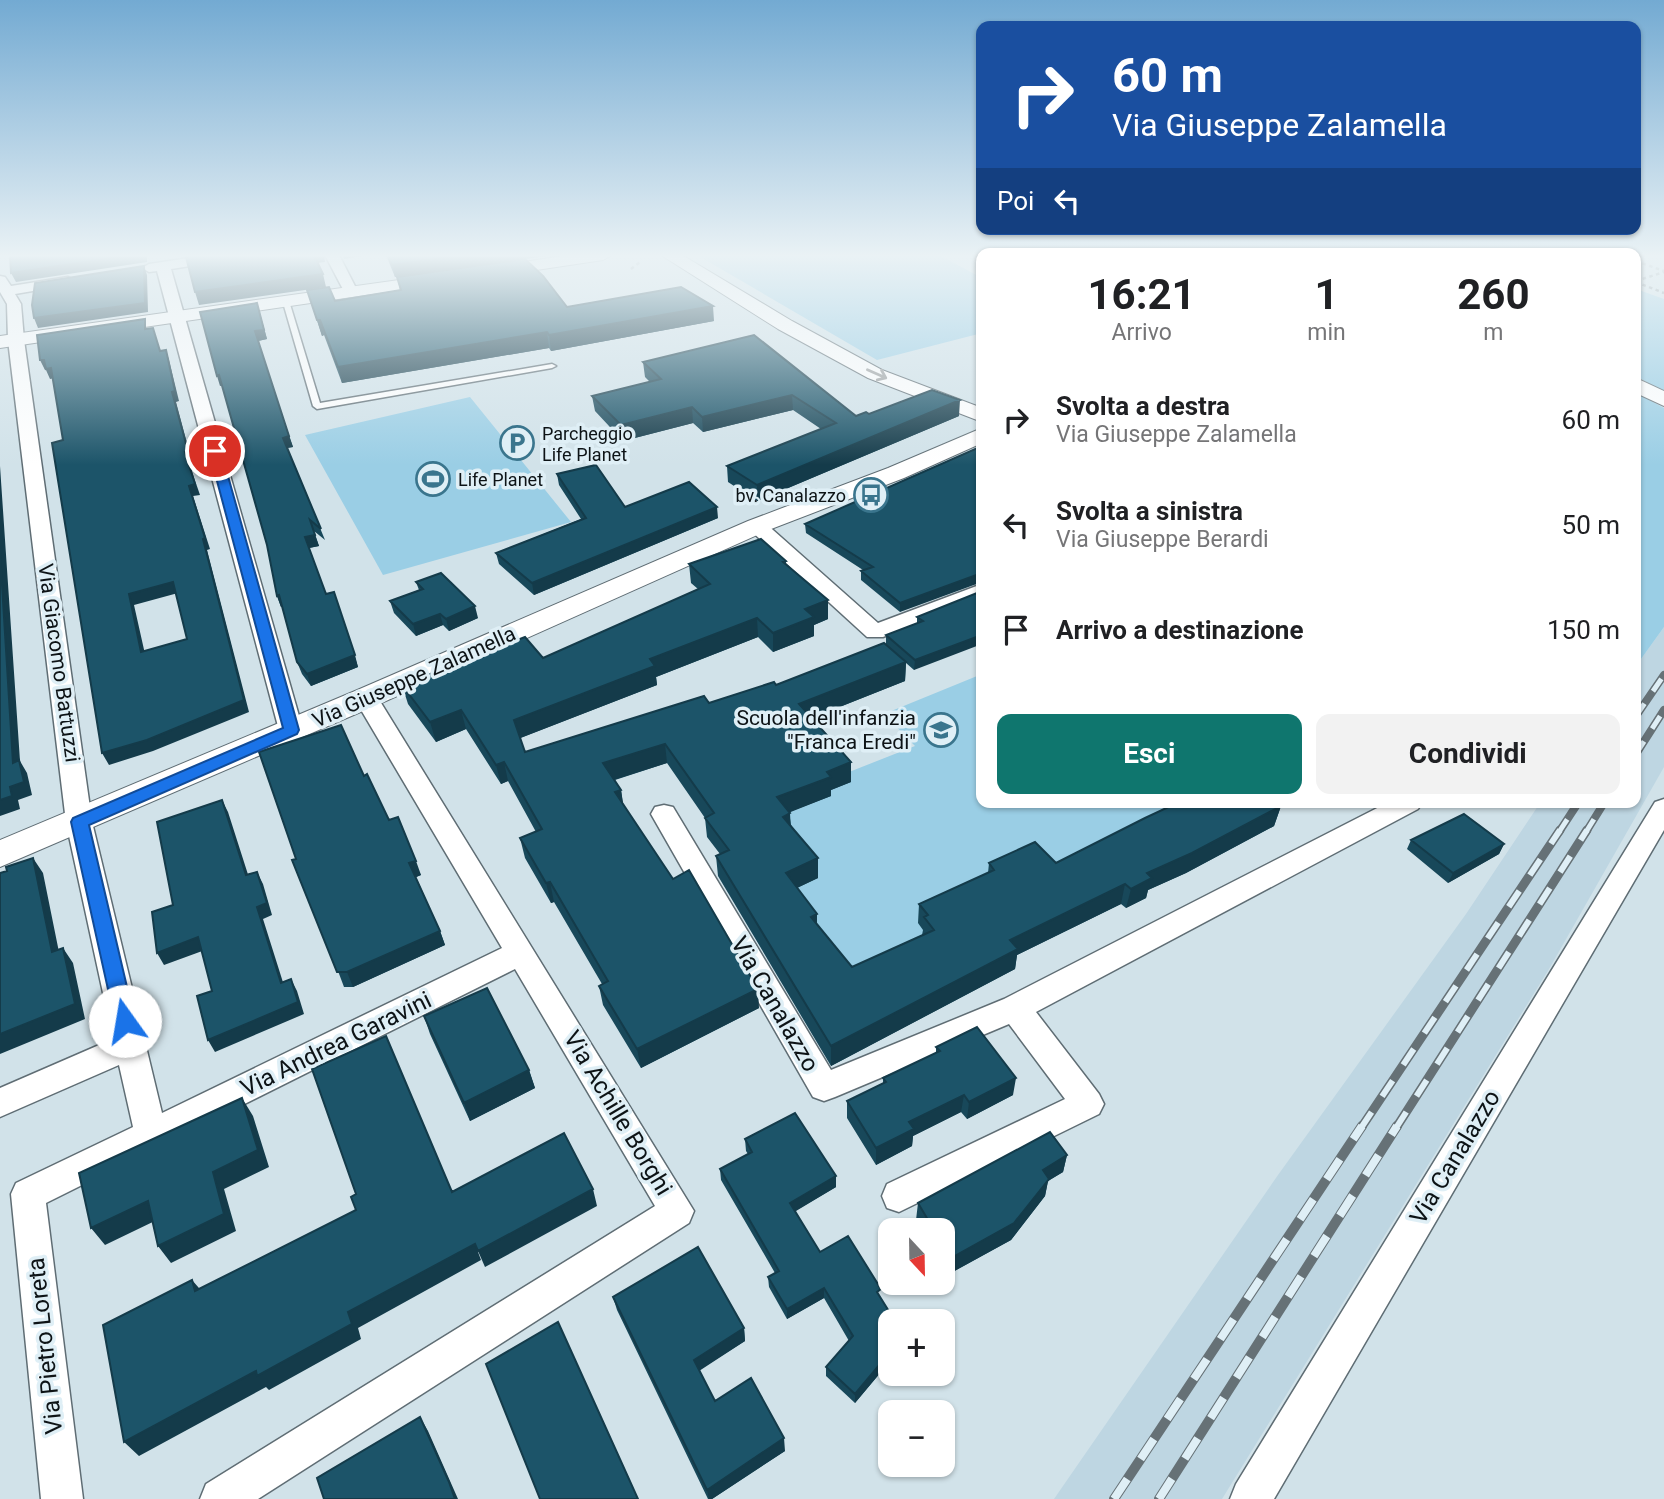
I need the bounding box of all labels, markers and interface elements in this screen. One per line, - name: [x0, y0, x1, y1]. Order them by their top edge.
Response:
- text: 60 m: [1112, 47, 1223, 104]
- icon: right: [997, 49, 1088, 140]
- text: Via Giuseppe Zalamella: [1112, 106, 1447, 144]
- icon: left: [1048, 182, 1086, 220]
- text: Poi: [997, 186, 1034, 216]
- text: 16:21: [1088, 270, 1196, 319]
- text: 1: [1314, 270, 1339, 319]
- text: 260: [1457, 270, 1530, 319]
- text: Arrivo: [1111, 319, 1172, 346]
- text: min: [1307, 319, 1346, 346]
- text: m: [1483, 319, 1503, 346]
- one-way arrow: [866, 368, 888, 381]
- text: Svolta a destra: [1056, 391, 1230, 421]
- icon: right: [997, 401, 1035, 439]
- text: 60 m: [1562, 405, 1620, 435]
- pin: [185, 421, 245, 481]
- text: Via Giuseppe Zalamella: [1056, 421, 1297, 448]
- place label: Parcheggio Life Planet: [542, 423, 633, 465]
- parking icon: Parcheggio Life Planet: [498, 424, 536, 462]
- icon: arrive: [196, 432, 234, 470]
- sports icon: Life Planet: [414, 460, 452, 498]
- place label: Life Planet: [458, 469, 543, 490]
- bus stop icon: bv. Canalazzo: [852, 476, 890, 514]
- place label: bv. Canalazzo: [736, 485, 846, 506]
- text: Svolta a sinistra: [1056, 496, 1243, 526]
- icon: left: [997, 506, 1035, 544]
- text: 50 m: [1562, 510, 1620, 540]
- text: Via Giuseppe Berardi: [1056, 526, 1269, 553]
- street label: Via Giacomo Battuzzi: [33, 562, 85, 764]
- icon: arrive: [997, 611, 1035, 649]
- text: Arrivo a destinazione: [1056, 615, 1303, 645]
- text: 150 m: [1547, 615, 1620, 645]
- street label: Via Giuseppe Zalamella: [309, 621, 519, 733]
- place label: Scuola dell'infanzia "Franca Eredi": [736, 706, 916, 754]
- school or university icon: Scuola dell'infanzia "Franca Eredi": [922, 711, 960, 749]
- button: Esci: [997, 714, 1302, 794]
- button: Condividi: [1316, 714, 1620, 794]
- street label: Via Canalazzo: [725, 931, 825, 1077]
- position arrow: [88, 984, 162, 1058]
- street label: Via Andrea Garavini: [236, 986, 436, 1102]
- street label: Via Achille Borghi: [558, 1026, 678, 1200]
- street label: Via Canalazzo: [1404, 1085, 1506, 1229]
- north arrow: [878, 1218, 956, 1295]
- map controls: [878, 1218, 955, 1477]
- street label: Via Pietro Loreta: [22, 1256, 68, 1436]
- button: +: [878, 1309, 955, 1386]
- button: −: [878, 1400, 955, 1477]

